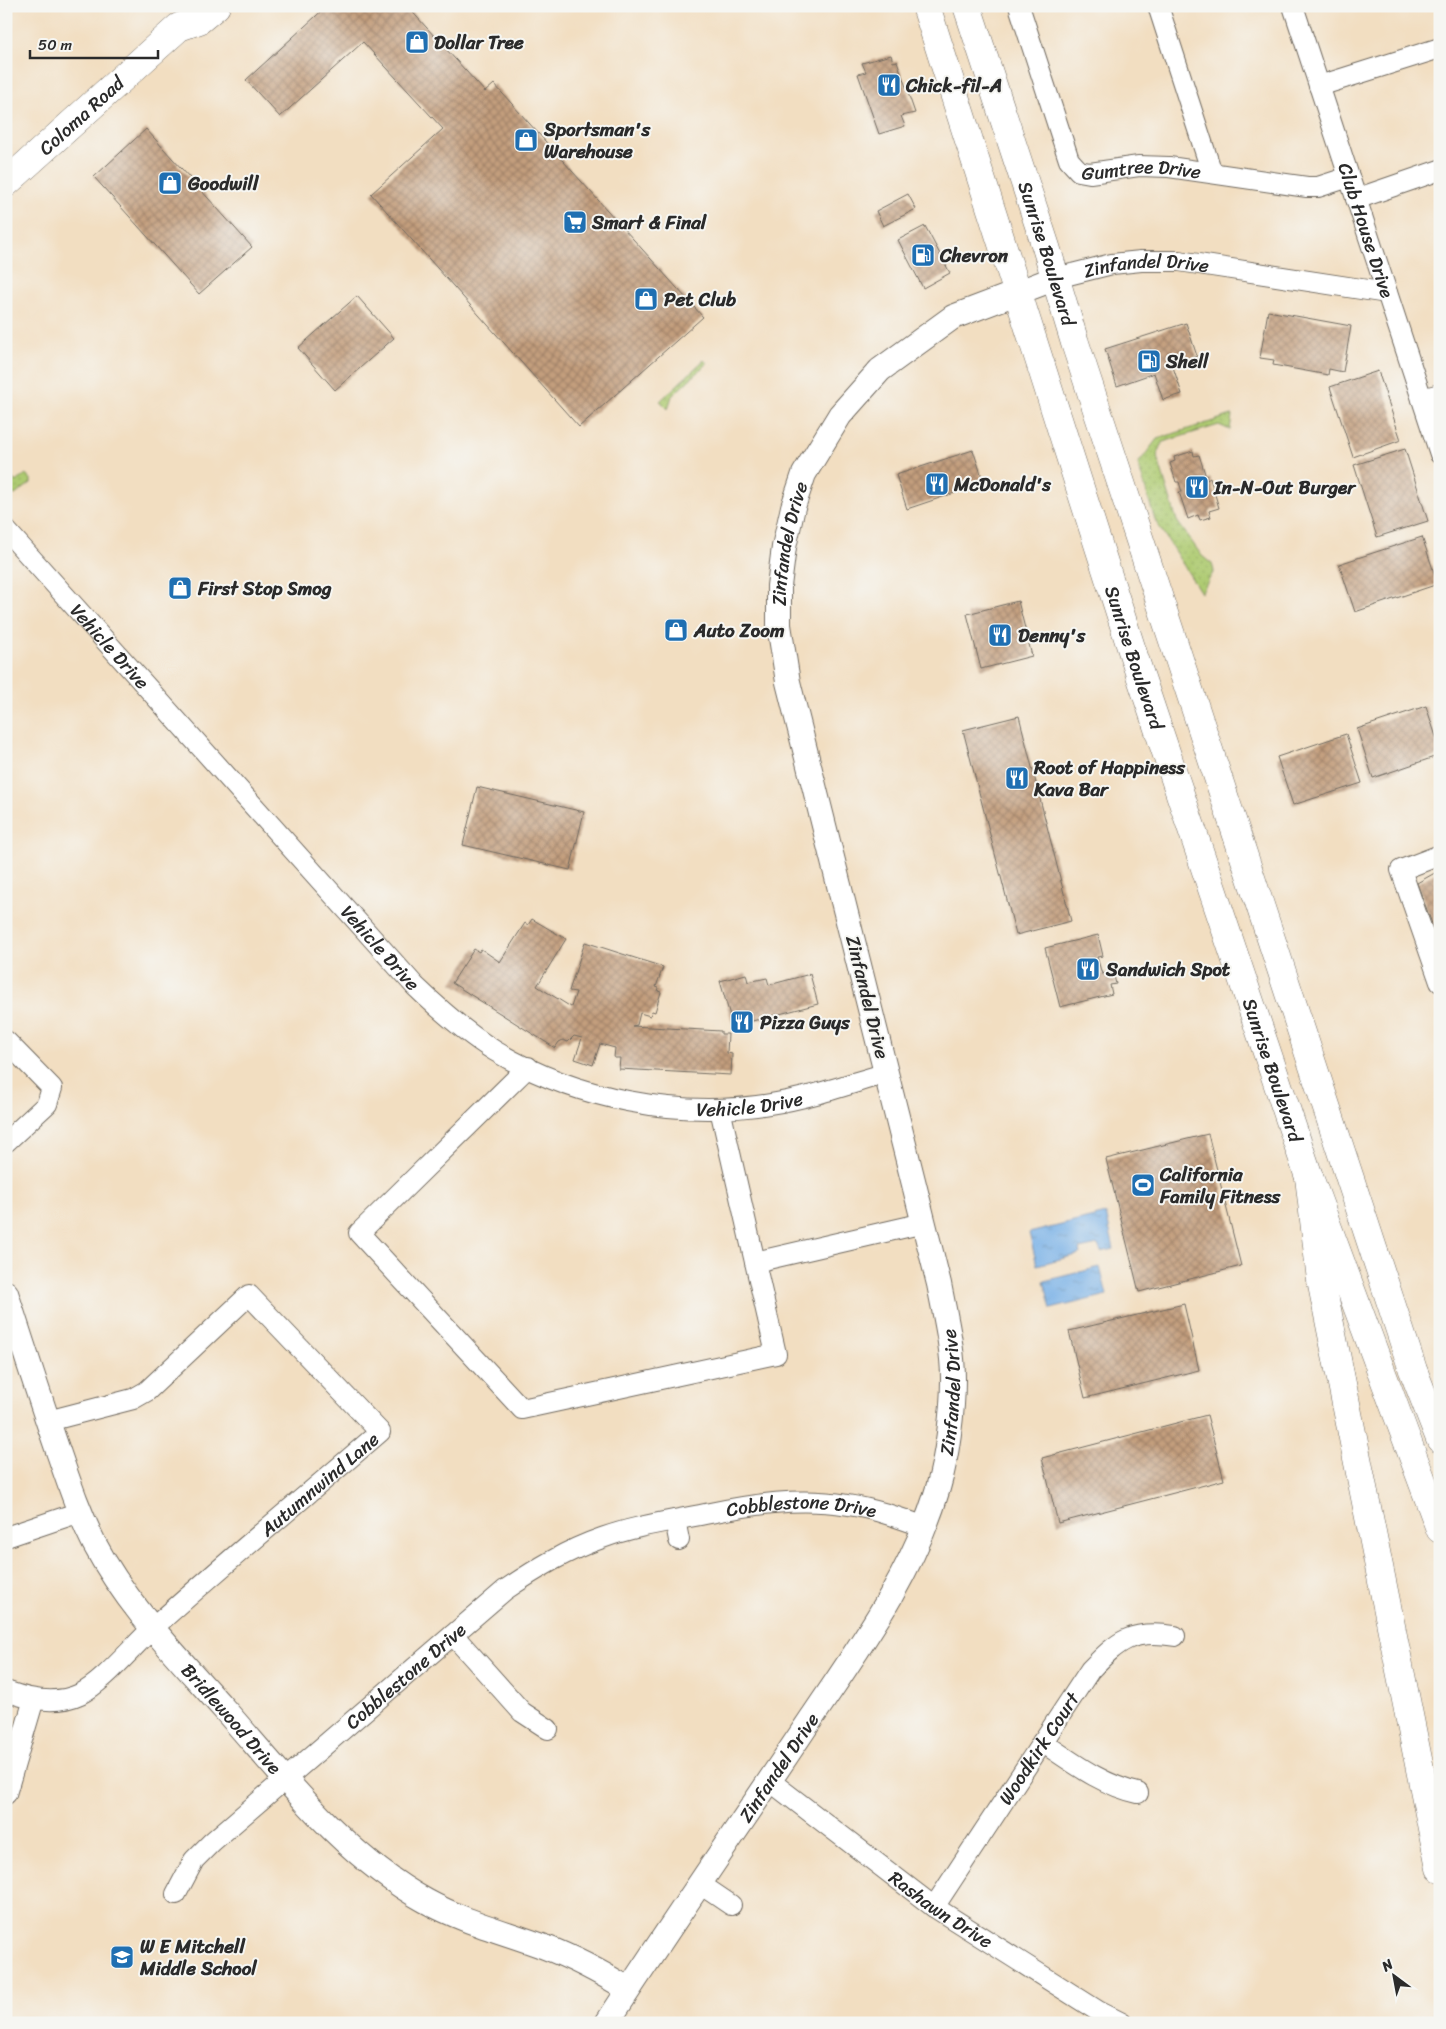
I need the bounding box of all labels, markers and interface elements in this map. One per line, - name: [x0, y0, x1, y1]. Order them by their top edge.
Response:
- place label: Dollar Tree: [434, 26, 524, 59]
- scale bar: [30, 28, 158, 60]
- shop icon: Dollar Tree: [404, 29, 430, 55]
- text: 50 m: [38, 32, 73, 58]
- street label: Coloma Road: [31, 67, 133, 164]
- place label: Chick-fil-A: [905, 69, 1002, 102]
- restaurant icon: Chick-fil-A: [876, 72, 902, 98]
- place label: Sportsman's Warehouse: [543, 113, 651, 168]
- shop icon: Sportsman's Warehouse: [513, 127, 539, 153]
- street label: Gumtree Drive: [1079, 150, 1204, 190]
- street label: Club House Drive: [1328, 158, 1404, 302]
- place label: Goodwill: [187, 167, 260, 200]
- shop icon: Goodwill: [157, 170, 183, 196]
- street label: Sunrise Boulevard: [1008, 177, 1085, 332]
- place label: Smart & Final: [591, 206, 708, 239]
- supermarket icon: Smart & Final: [562, 209, 588, 235]
- place label: Chevron: [939, 239, 1009, 272]
- fuel station icon: Chevron: [910, 242, 936, 268]
- street label: Zinfandel Drive: [1080, 245, 1212, 288]
- place label: Pet Club: [664, 283, 736, 316]
- shop icon: Pet Club: [633, 286, 659, 312]
- place label: Shell: [1165, 345, 1209, 378]
- fuel station icon: Shell: [1136, 348, 1162, 374]
- place label: McDonald's: [953, 468, 1052, 501]
- restaurant icon: McDonald's: [924, 471, 950, 497]
- place label: In-N-Out Burger: [1213, 471, 1357, 504]
- restaurant icon: In-N-Out Burger: [1184, 474, 1210, 500]
- street label: Zinfandel Drive: [763, 477, 817, 606]
- place label: First Stop Smog: [197, 572, 332, 605]
- shop icon: First Stop Smog: [167, 575, 193, 601]
- street label: Sunrise Boulevard: [1095, 581, 1174, 736]
- street label: Vehicle Drive: [62, 596, 158, 697]
- place label: Auto Zoom: [693, 614, 785, 647]
- shop icon: Auto Zoom: [663, 617, 689, 643]
- place label: Denny's: [1018, 619, 1086, 652]
- restaurant icon: Denny's: [987, 622, 1013, 648]
- place label: Root of Happiness Kava Bar: [1033, 751, 1186, 806]
- restaurant icon: Root of Happiness Kava Bar: [1004, 765, 1030, 791]
- street label: Vehicle Drive: [332, 897, 428, 999]
- street label: Zinfandel Drive: [836, 932, 899, 1063]
- place label: Sandwich Spot: [1105, 953, 1231, 986]
- restaurant icon: Sandwich Spot: [1075, 956, 1101, 982]
- street label: Sunrise Boulevard: [1233, 994, 1313, 1148]
- place label: Pizza Guys: [760, 1006, 851, 1039]
- restaurant icon: Pizza Guys: [729, 1009, 755, 1035]
- street label: Vehicle Drive: [696, 1082, 807, 1126]
- place label: California Family Fitness: [1159, 1158, 1282, 1213]
- sports icon: California Family Fitness: [1130, 1172, 1156, 1198]
- street label: Zinfandel Drive: [930, 1326, 970, 1458]
- street label: Autumnwind Lane: [252, 1423, 387, 1545]
- street label: Cobblestone Drive: [724, 1486, 880, 1527]
- street label: Cobblestone Drive: [338, 1614, 474, 1738]
- street label: Bridlewood Drive: [173, 1655, 290, 1782]
- street label: Woodkirk Court: [990, 1684, 1089, 1812]
- street label: Zinfandel Drive: [730, 1706, 828, 1829]
- street label: Rashawn Drive: [881, 1862, 1000, 1958]
- place label: W E Mitchell Middle School: [139, 1930, 257, 1985]
- school or university icon: W E Mitchell Middle School: [109, 1944, 135, 1970]
- north arrow: [1368, 1952, 1418, 2002]
- text: N: [1376, 1952, 1398, 1979]

